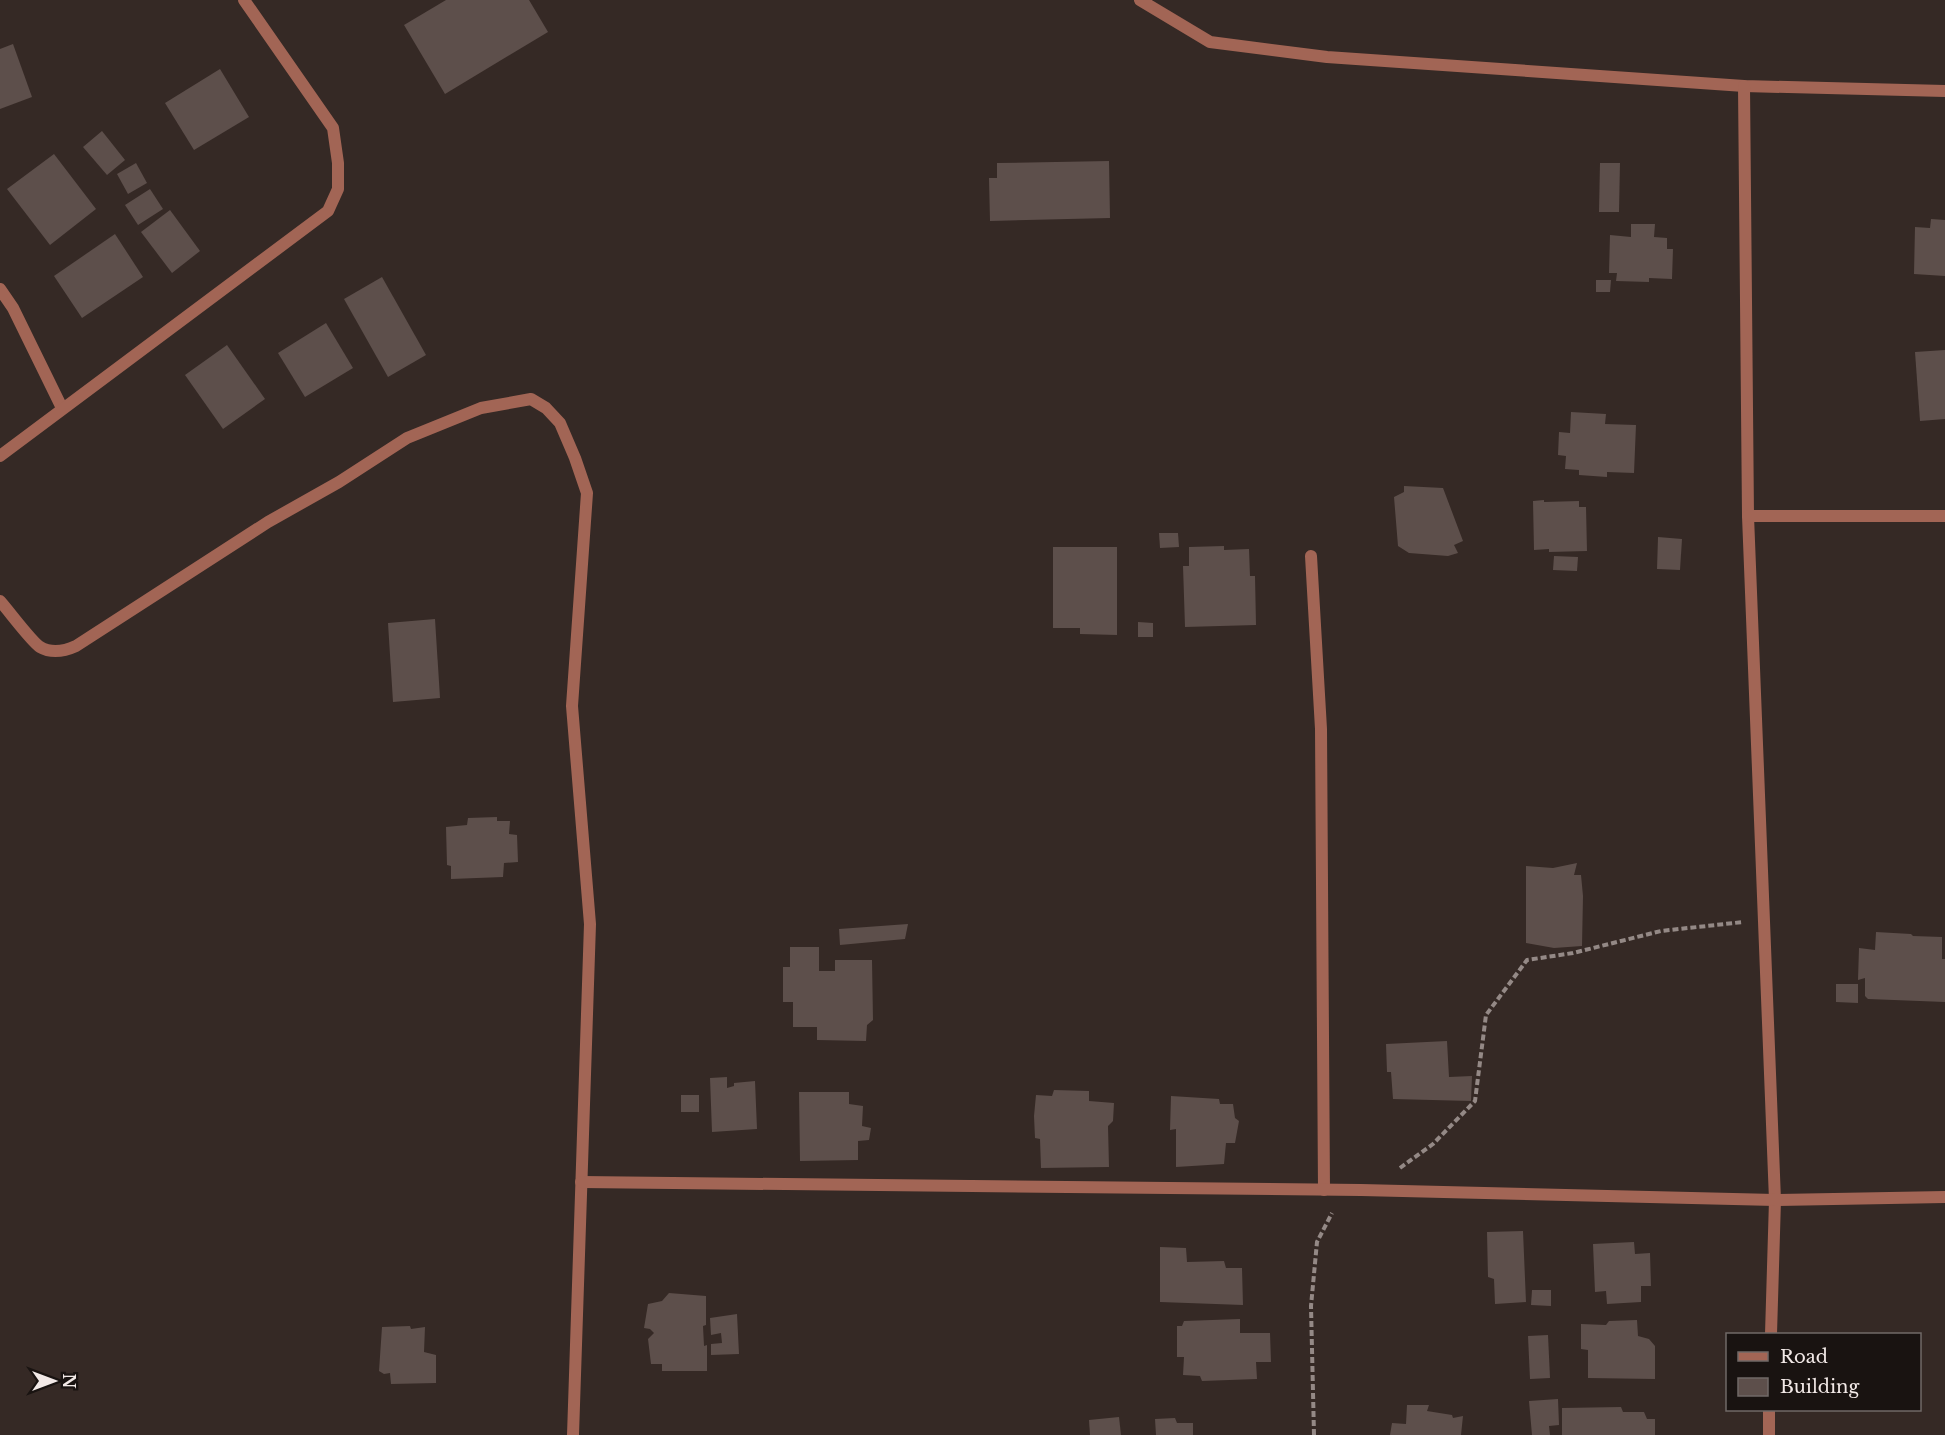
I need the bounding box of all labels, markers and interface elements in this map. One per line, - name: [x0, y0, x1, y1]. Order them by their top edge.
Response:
- legend: [1726, 1333, 1921, 1411]
- text: Road: [1780, 1346, 1828, 1368]
- north arrow: [24, 1351, 84, 1411]
- text: N: [59, 1373, 79, 1389]
- text: Building: [1780, 1376, 1859, 1398]

